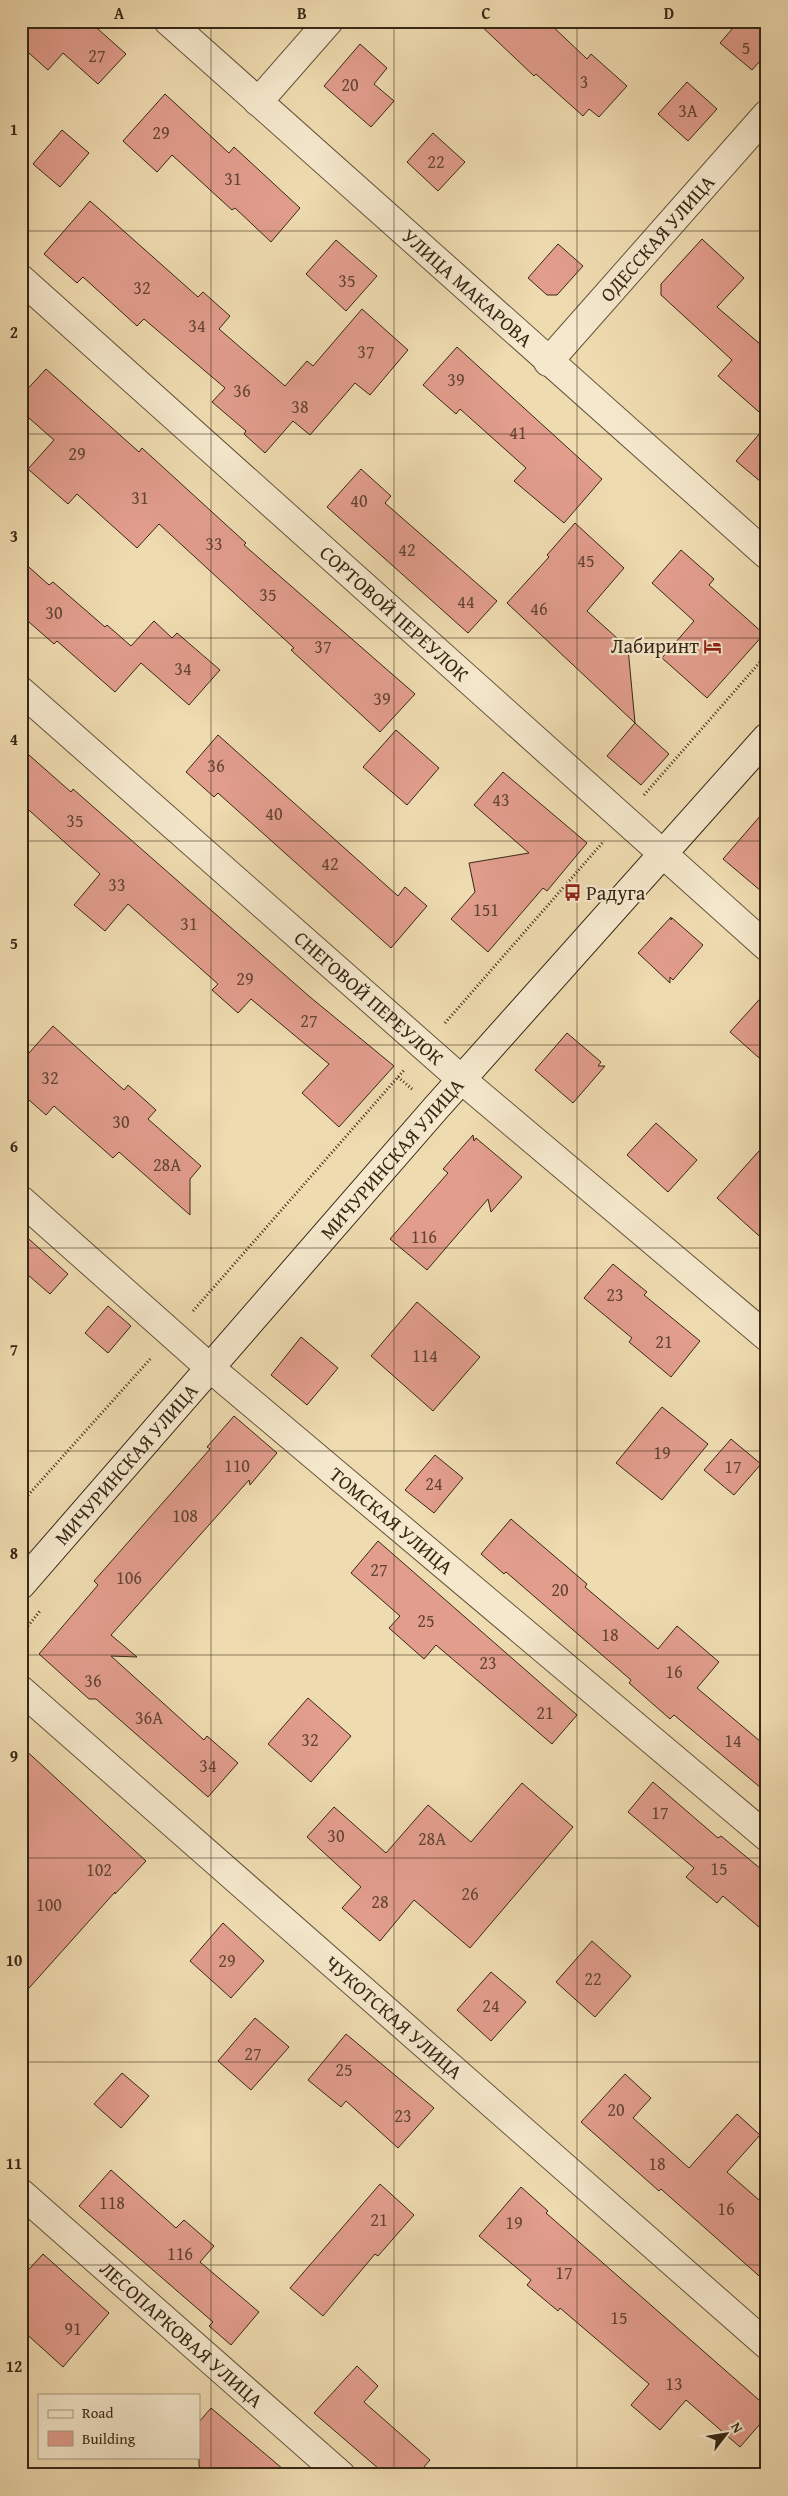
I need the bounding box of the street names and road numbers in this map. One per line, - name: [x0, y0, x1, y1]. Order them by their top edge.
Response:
- street label: ОДЕССКАЯ УЛИЦА: [593, 168, 721, 308]
- street label: УЛИЦА МАКАРОВА: [396, 221, 539, 354]
- street label: СОРТОВОЙ ПЕРЕУЛОК: [313, 538, 476, 688]
- street label: СНЕГОВОЙ ПЕРЕУЛОК: [288, 924, 451, 1072]
- street label: МИЧУРИНСКАЯ УЛИЦА: [313, 1071, 470, 1246]
- street label: МИЧУРИНСКАЯ УЛИЦА: [47, 1377, 204, 1551]
- street label: ТОМСКАЯ УЛИЦА: [324, 1460, 460, 1581]
- street label: ЧУКОТСКАЯ УЛИЦА: [319, 1948, 469, 2085]
- street label: ЛЕСОПАРКОВАЯ УЛИЦА: [94, 2254, 270, 2414]

